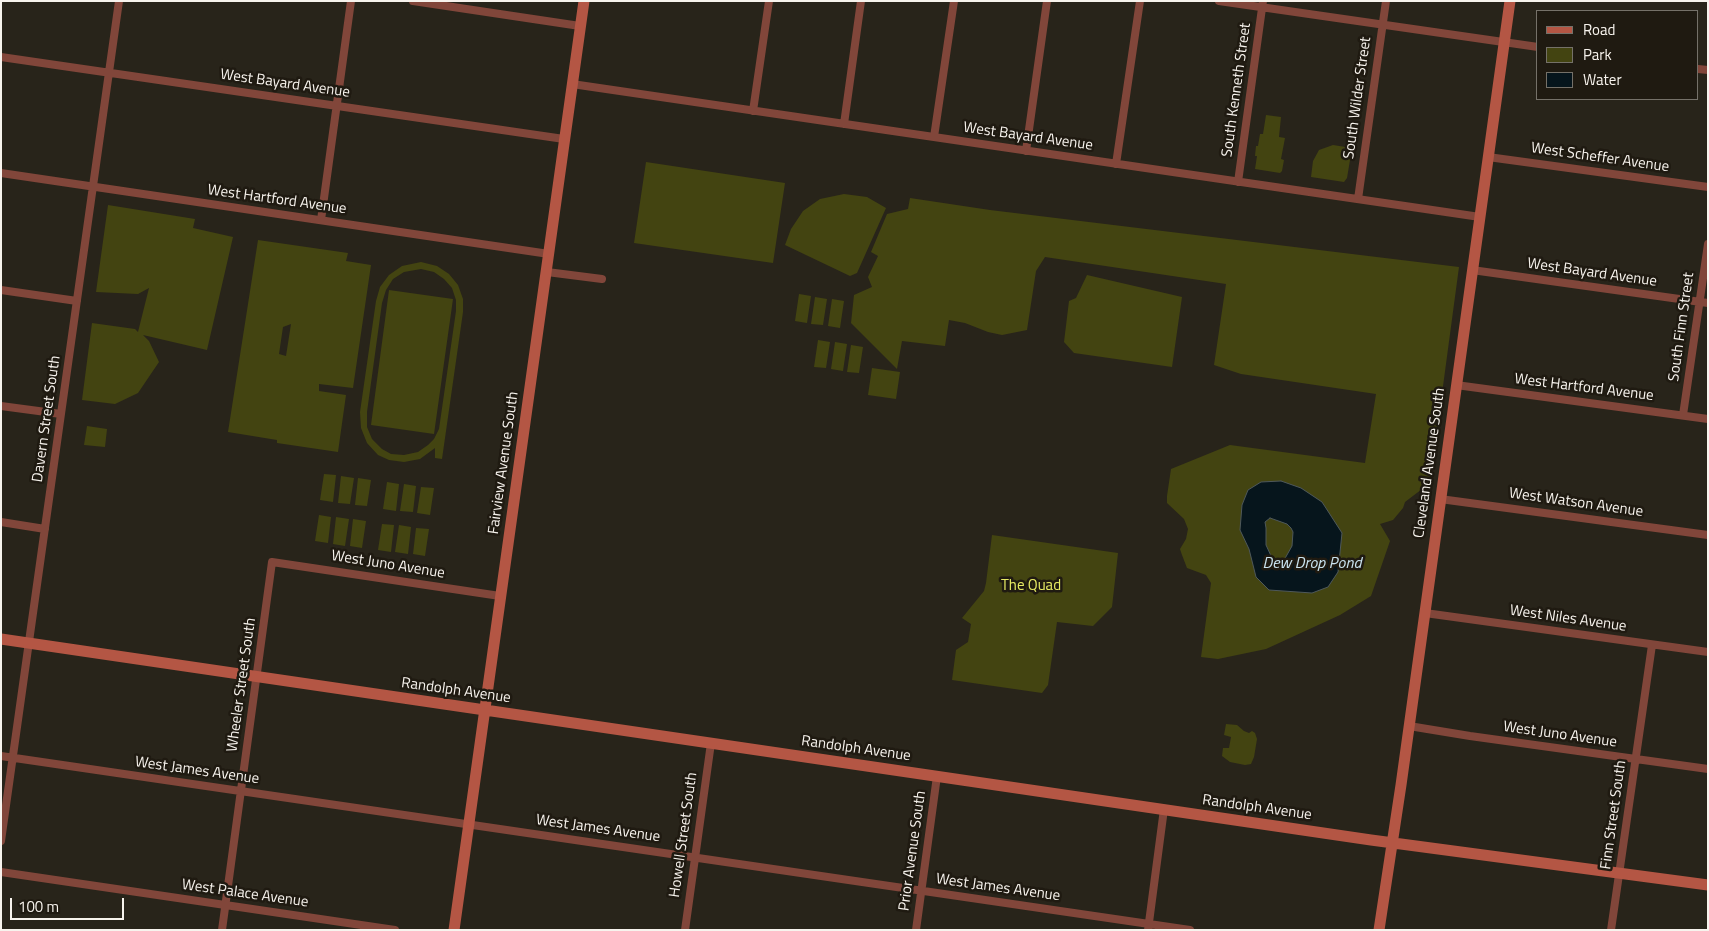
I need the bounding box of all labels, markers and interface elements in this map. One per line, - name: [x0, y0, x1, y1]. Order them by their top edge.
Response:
- legend: [1536, 10, 1699, 100]
- text: Road: [1583, 18, 1615, 41]
- street label: South Kenneth Street: [1219, 22, 1255, 158]
- street label: South Wilder Street: [1341, 36, 1375, 160]
- text: Park: [1583, 43, 1612, 66]
- street label: West Bayard Avenue: [219, 66, 351, 102]
- text: Water: [1583, 68, 1622, 91]
- street label: West Bayard Avenue: [962, 119, 1094, 155]
- street label: West Scheffer Avenue: [1530, 139, 1670, 177]
- street label: West Hartford Avenue: [206, 181, 348, 219]
- street label: West Bayard Avenue: [1526, 255, 1658, 291]
- street label: South Finn Street: [1665, 271, 1699, 383]
- street label: Davern Street South: [29, 355, 65, 483]
- street label: West Hartford Avenue: [1513, 371, 1655, 405]
- street label: Cleveland Avenue South: [1411, 387, 1449, 539]
- street label: Fairview Avenue South: [485, 391, 523, 535]
- street label: West Watson Avenue: [1508, 485, 1644, 521]
- street label: West Juno Avenue: [330, 547, 446, 583]
- water label: Dew Drop Pond: [1263, 554, 1361, 574]
- park label: The Quad: [1001, 577, 1061, 595]
- street label: West Niles Avenue: [1508, 602, 1628, 636]
- street label: Wheeler Street South: [224, 617, 260, 753]
- street label: Randolph Avenue: [400, 674, 512, 708]
- street label: West Juno Avenue: [1502, 718, 1618, 752]
- street label: Randolph Avenue: [800, 732, 912, 766]
- street label: West James Avenue: [134, 753, 260, 789]
- street label: Finn Street South: [1597, 759, 1631, 871]
- street label: Howell Street South: [666, 771, 702, 899]
- street label: Prior Avenue South: [896, 790, 930, 912]
- street label: Randolph Avenue: [1201, 791, 1313, 825]
- street label: West James Avenue: [535, 811, 661, 847]
- street label: West James Avenue: [935, 870, 1061, 906]
- street label: West Palace Avenue: [181, 876, 309, 912]
- scale bar: [12, 888, 126, 920]
- text: 100 m: [18, 895, 59, 918]

